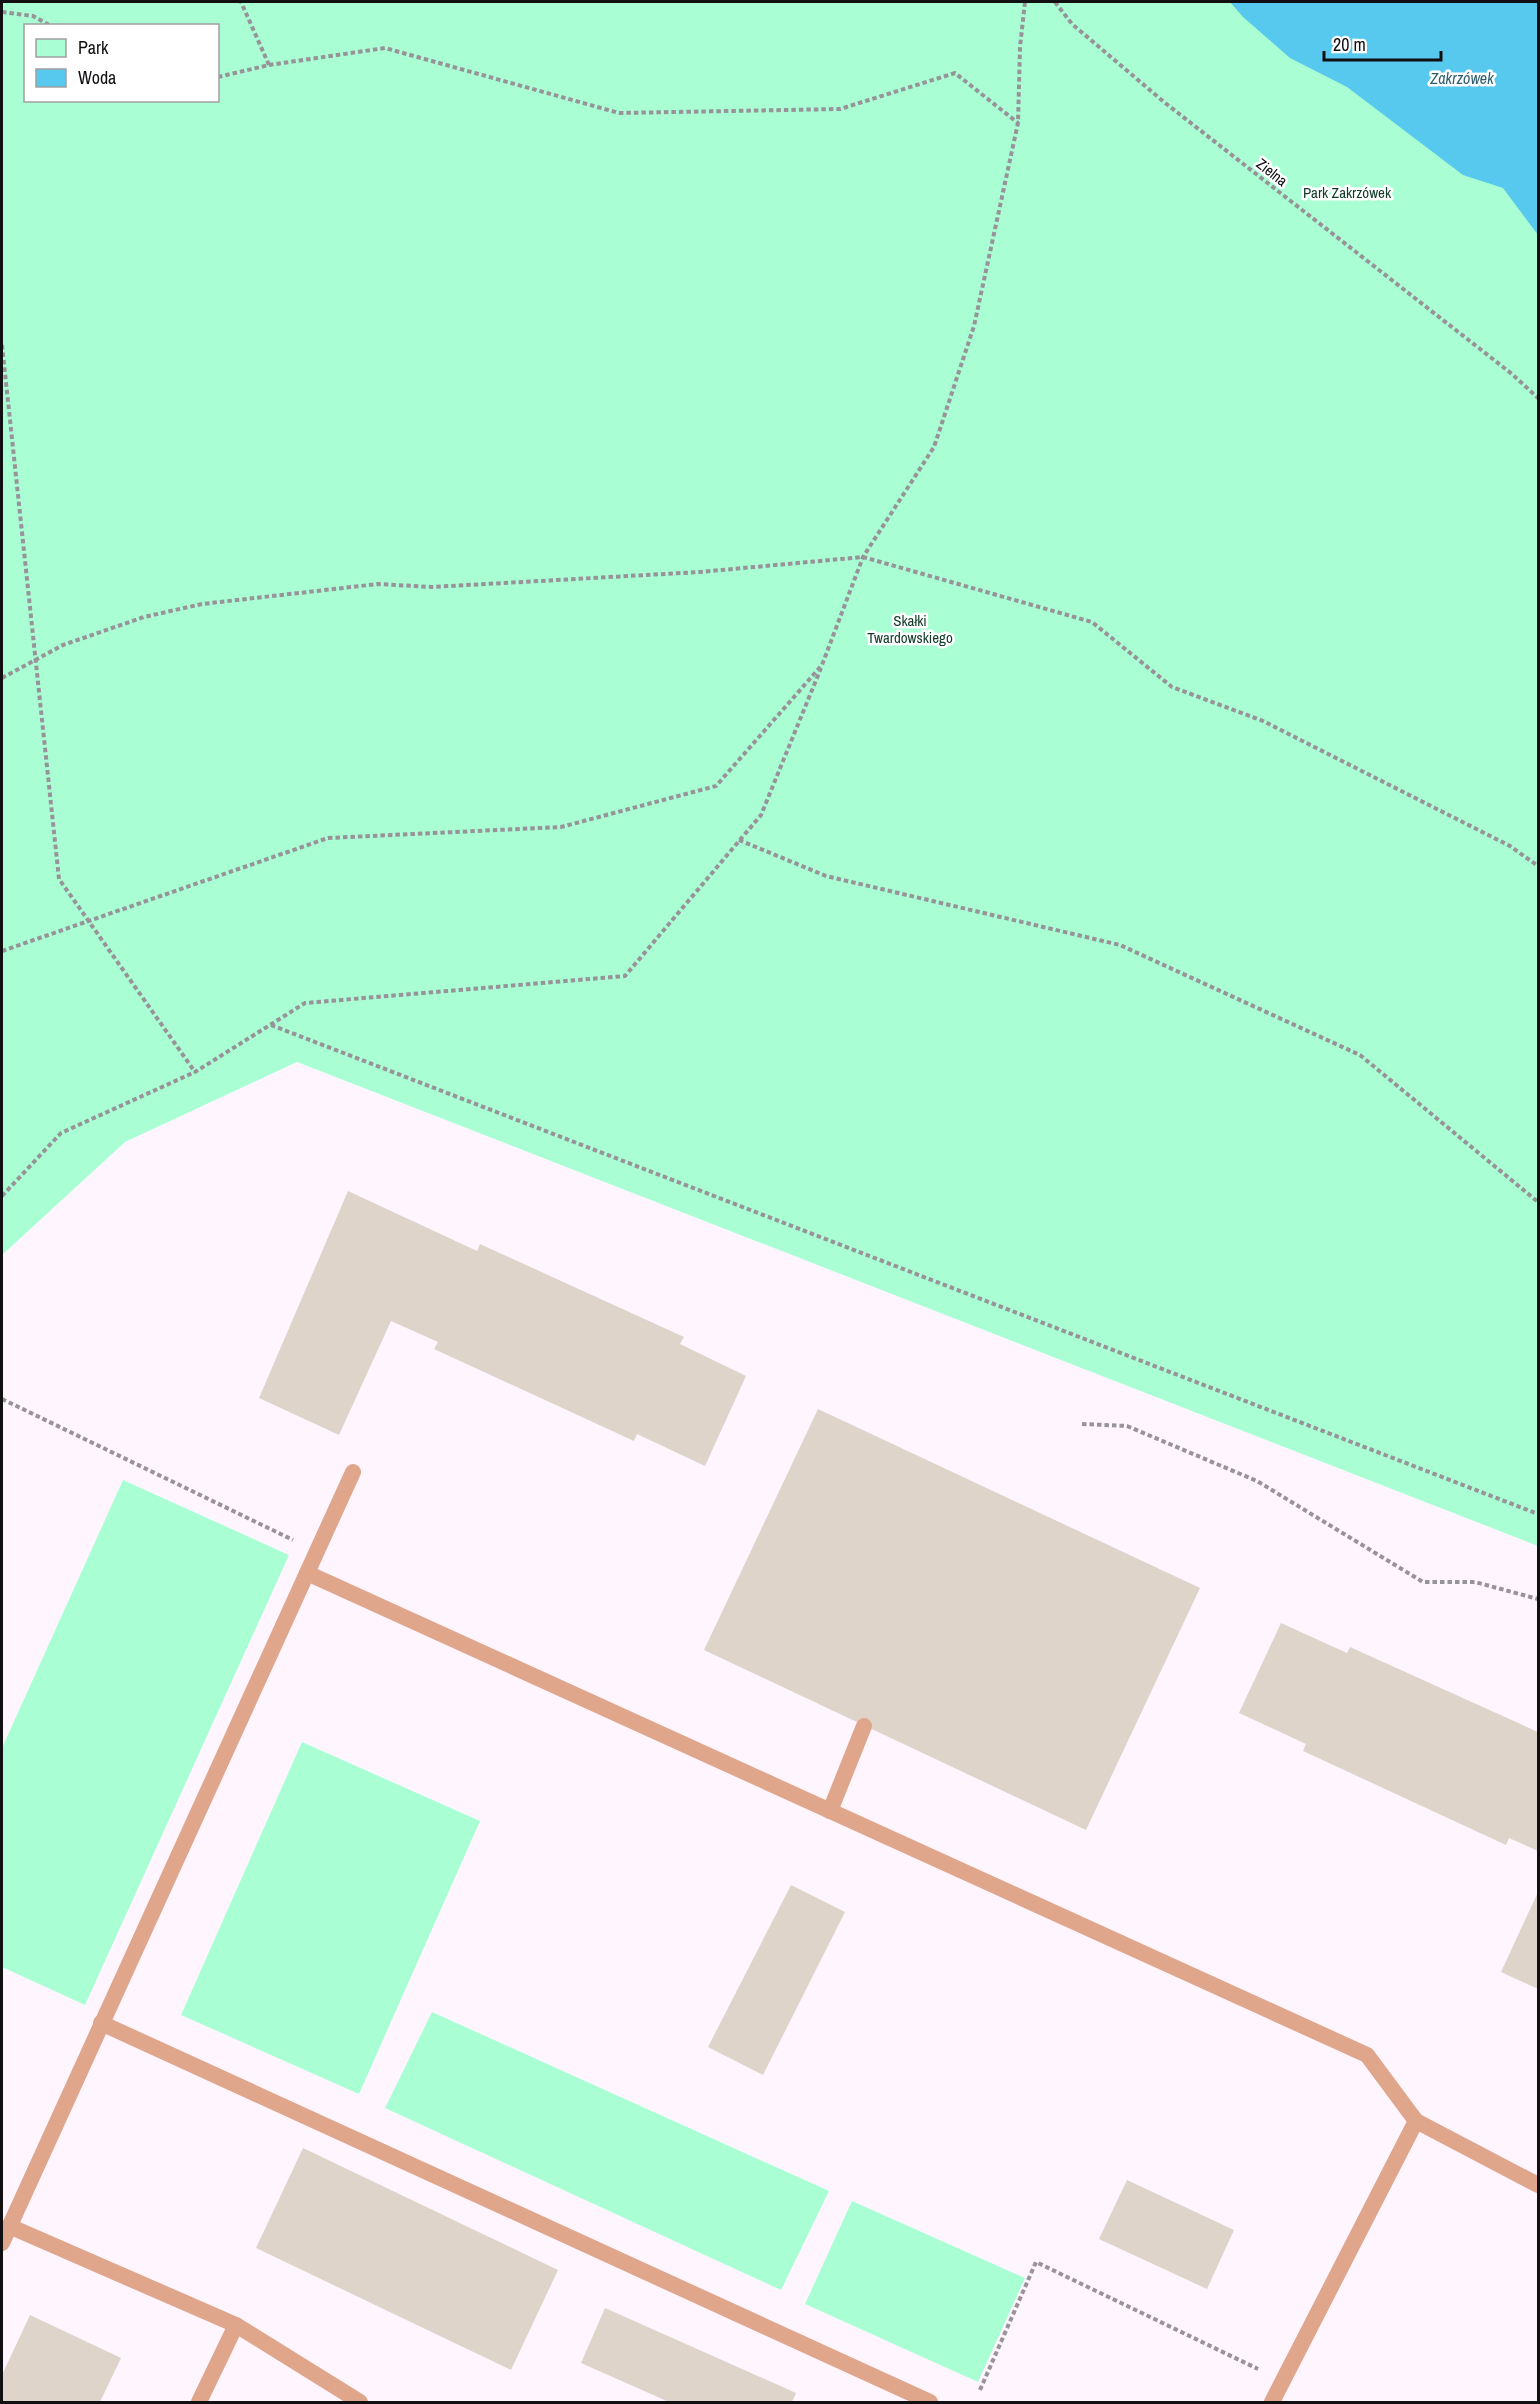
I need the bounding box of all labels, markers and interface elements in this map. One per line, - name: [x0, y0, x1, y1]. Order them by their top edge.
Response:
- legend: [24, 24, 219, 102]
- scale bar: [1324, 24, 1441, 62]
- text: 20 m: [1333, 32, 1366, 57]
- text: Park: [78, 35, 109, 60]
- text: Woda: [78, 65, 116, 90]
- water label: Zakrzówek: [1429, 67, 1494, 89]
- street label: Zielna: [1252, 153, 1292, 191]
- park label: Park Zakrzówek: [1303, 182, 1392, 203]
- park label: Skałki Twardowskiego: [867, 610, 953, 648]

